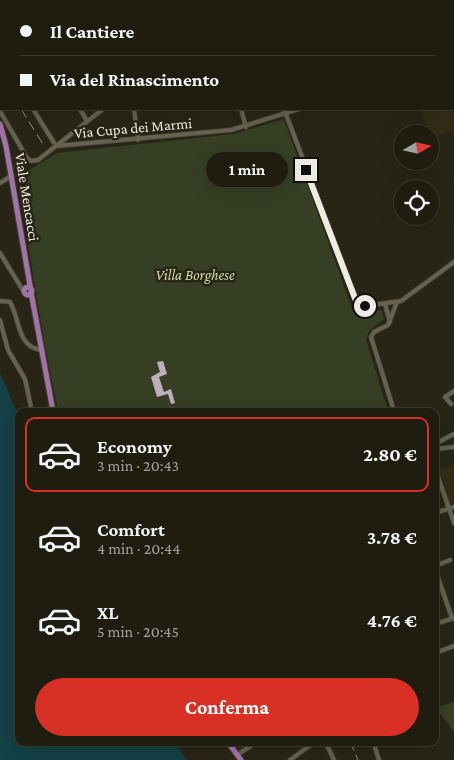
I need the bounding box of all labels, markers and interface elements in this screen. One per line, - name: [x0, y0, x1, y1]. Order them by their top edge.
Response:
- text: Il Cantiere: [50, 21, 134, 42]
- text: Via del Rinascimento: [50, 69, 219, 90]
- street label: Via Cupa dei Marmi: [73, 115, 193, 142]
- north arrow: [394, 125, 439, 170]
- map controls: [394, 125, 439, 225]
- street label: Viale Mencacci: [12, 152, 42, 242]
- callout: 1 min: [206, 152, 288, 188]
- route end: [295, 159, 317, 181]
- text: 1 min: [229, 161, 265, 178]
- button: locate: [394, 180, 439, 225]
- park label: Villa Borghese: [155, 267, 235, 284]
- route start: [354, 295, 376, 317]
- icon: car: [37, 432, 82, 477]
- text: Economy: [97, 436, 172, 457]
- text: 2.80 €: [363, 444, 417, 465]
- text: 3 min · 20:43: [97, 457, 179, 474]
- icon: car: [37, 515, 82, 560]
- text: Comfort: [97, 519, 165, 540]
- text: 3.78 €: [367, 527, 417, 548]
- text: 4 min · 20:44: [97, 540, 180, 557]
- icon: car: [37, 598, 82, 643]
- text: XL: [97, 602, 119, 623]
- text: 4.76 €: [367, 610, 417, 631]
- text: 5 min · 20:45: [97, 623, 179, 640]
- button: Conferma: [35, 678, 419, 736]

